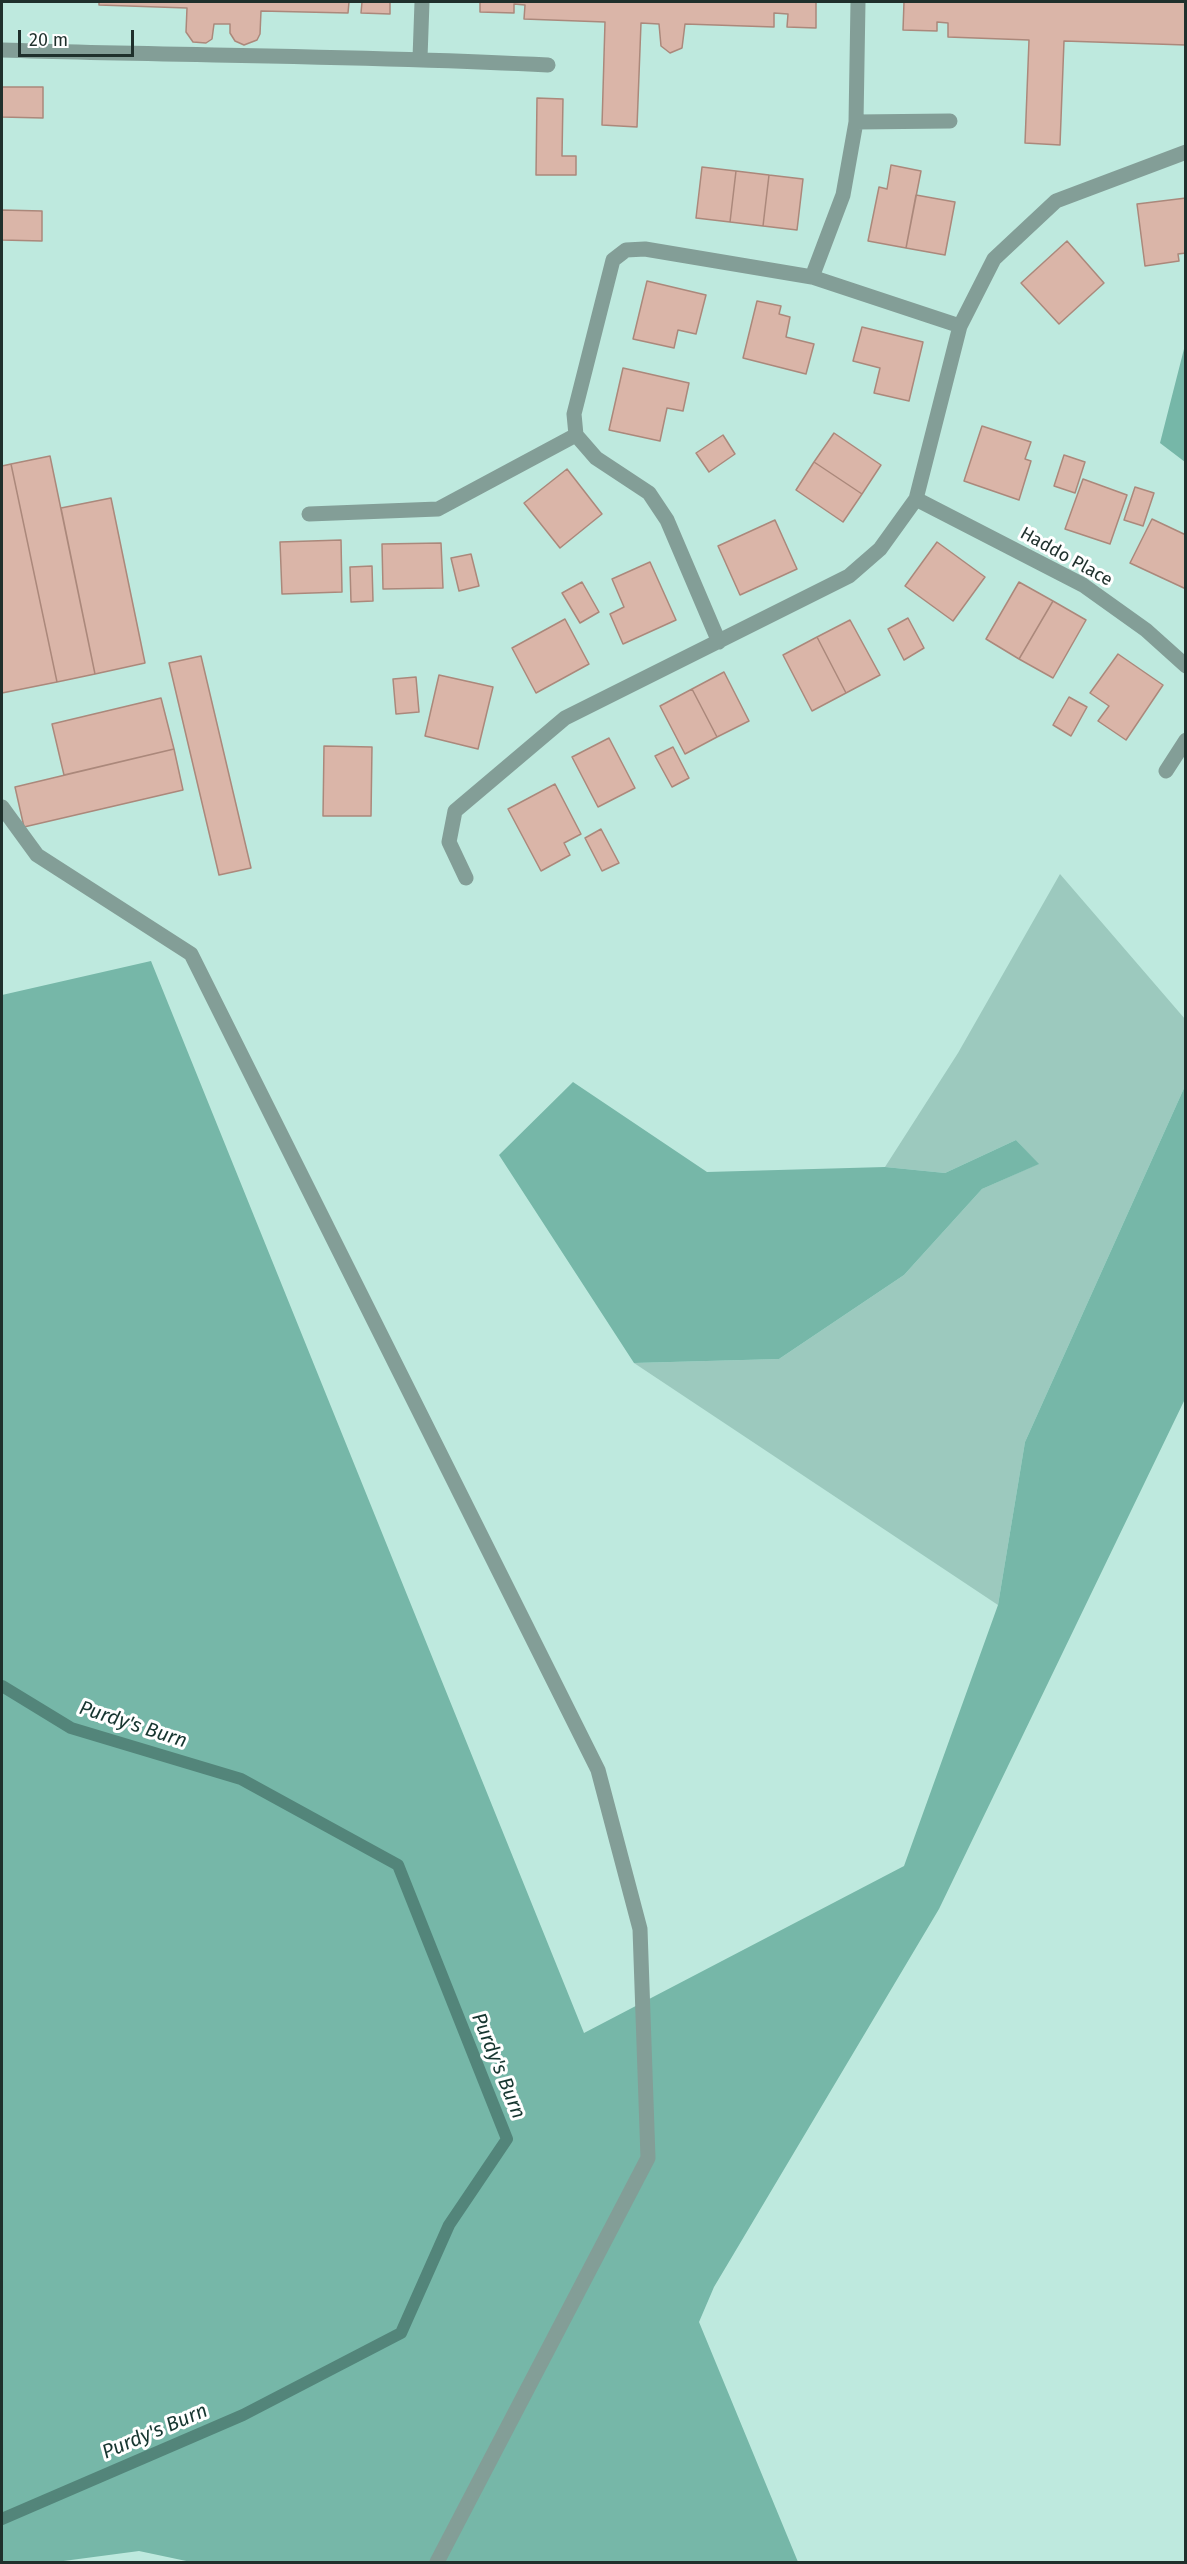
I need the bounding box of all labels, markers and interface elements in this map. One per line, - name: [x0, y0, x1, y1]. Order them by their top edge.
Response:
- scale bar: [21, 18, 136, 56]
- text: 20 m: [29, 29, 68, 51]
- street label: Haddo Place: [1016, 523, 1116, 591]
- water label: Purdy's Burn: [76, 1696, 190, 1754]
- water label: Purdy's Burn: [466, 2009, 530, 2123]
- water label: Purdy's Burn: [99, 2399, 211, 2465]

